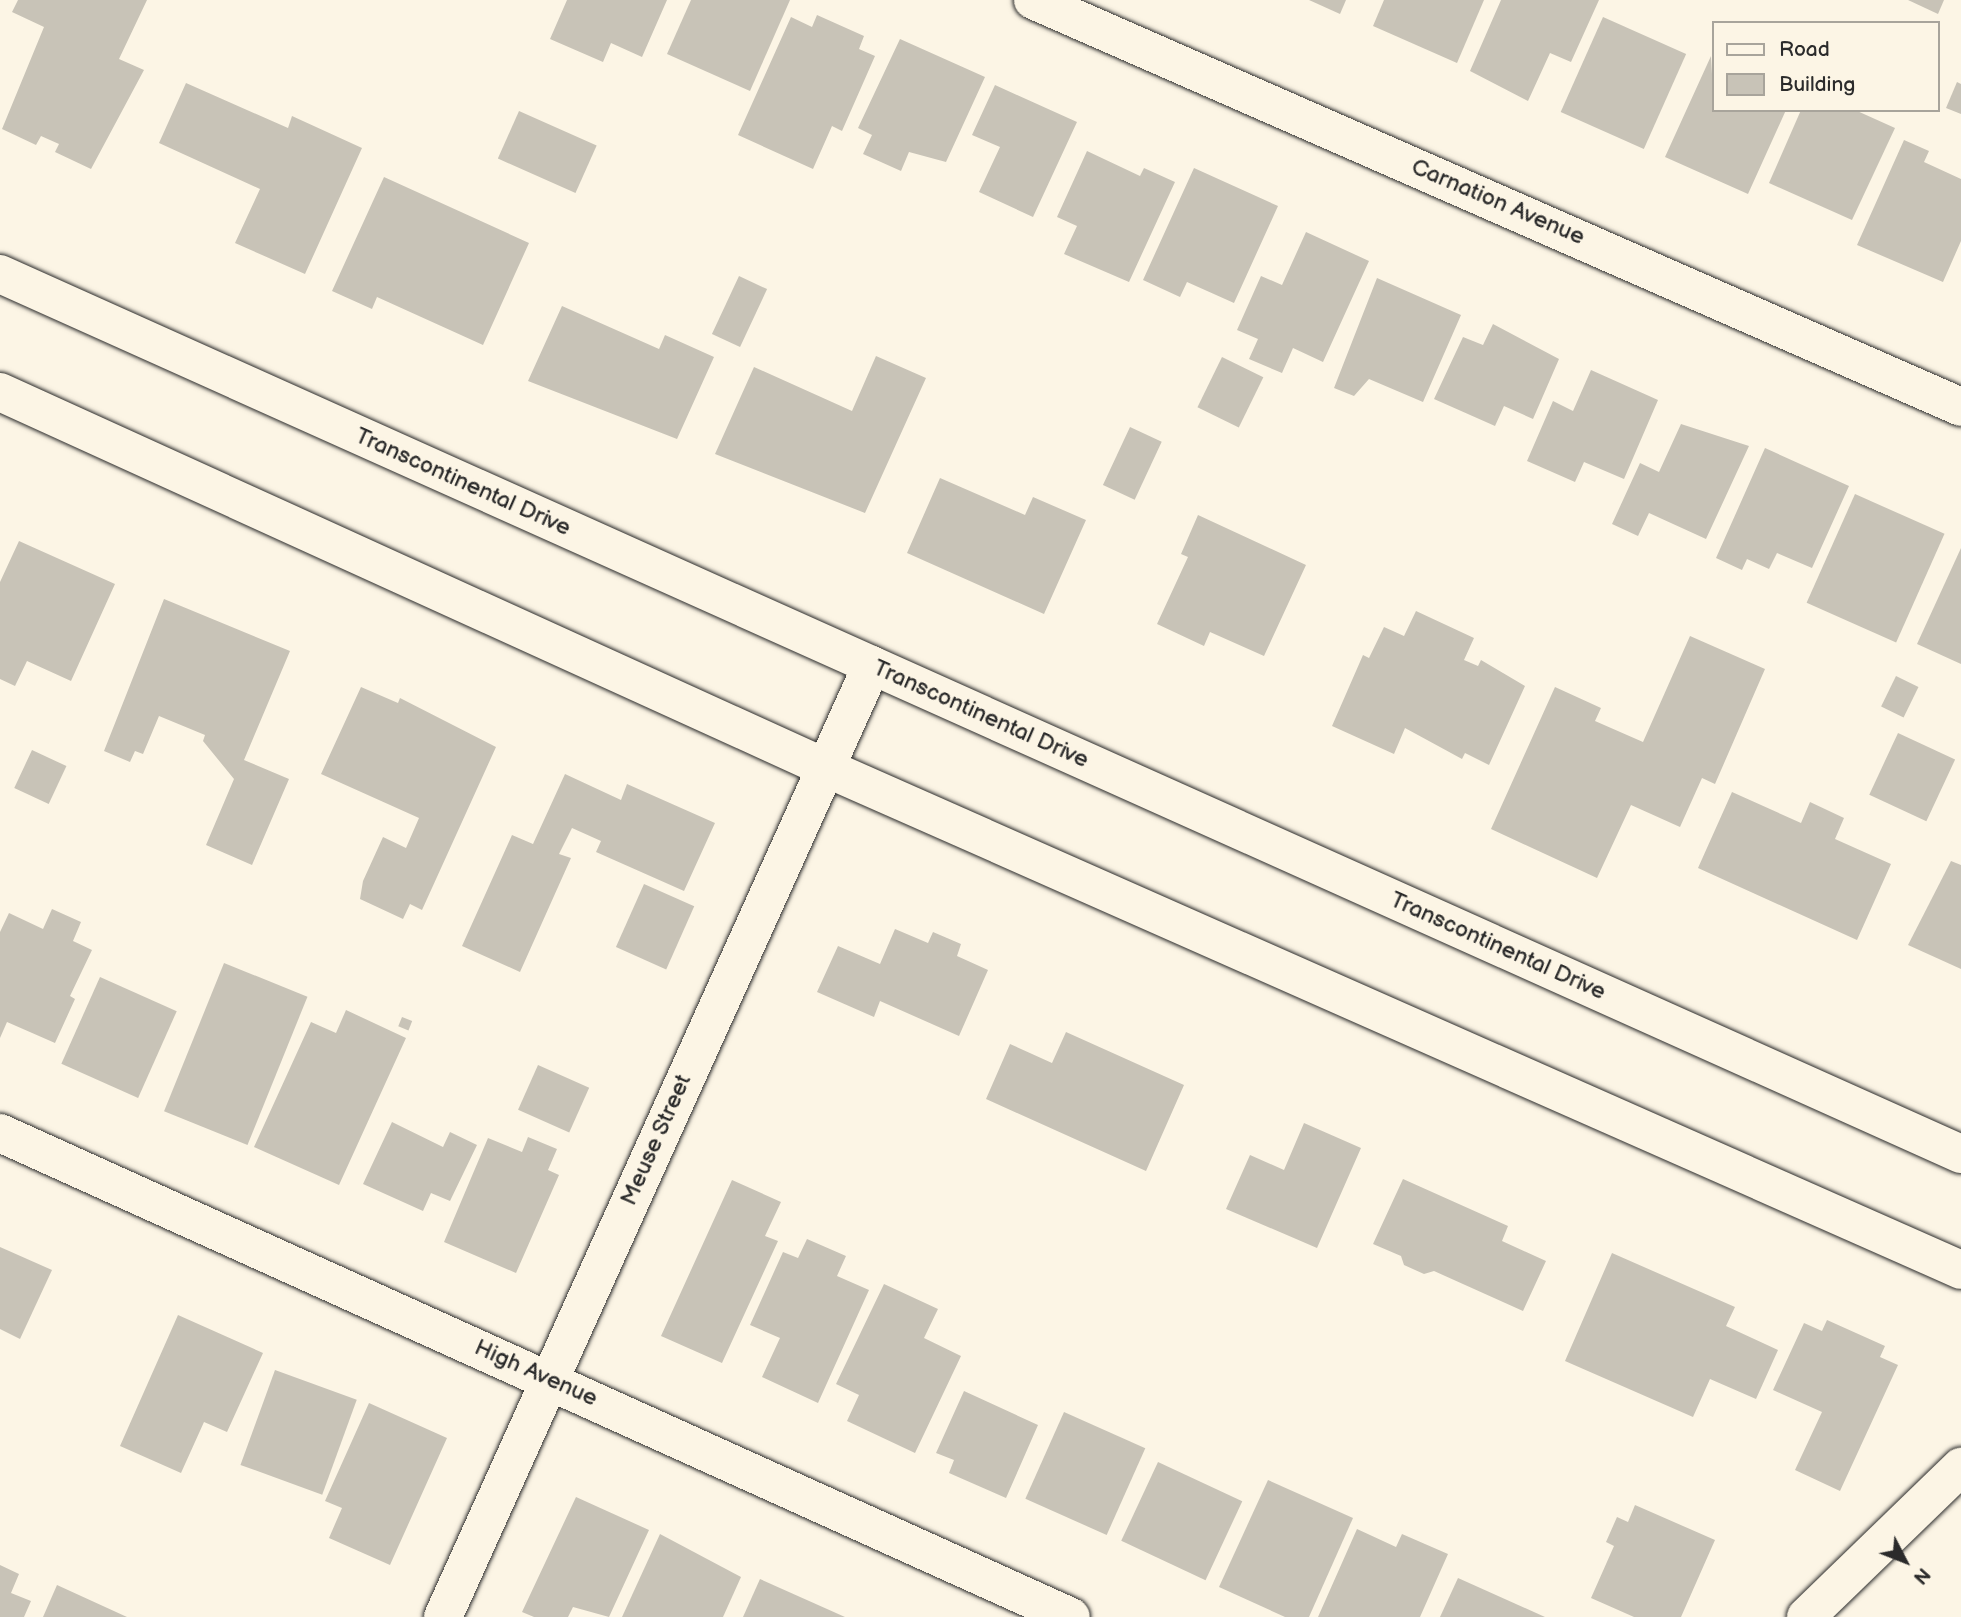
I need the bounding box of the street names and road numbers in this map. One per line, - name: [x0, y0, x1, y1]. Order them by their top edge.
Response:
- street label: Carnation Avenue: [1407, 153, 1589, 251]
- street label: Transcontinental Drive: [351, 422, 575, 542]
- street label: Transcontinental Drive: [869, 654, 1093, 774]
- street label: Transcontinental Drive: [1386, 886, 1610, 1006]
- street label: Meuse Street: [615, 1070, 697, 1210]
- street label: High Avenue: [470, 1334, 602, 1412]

